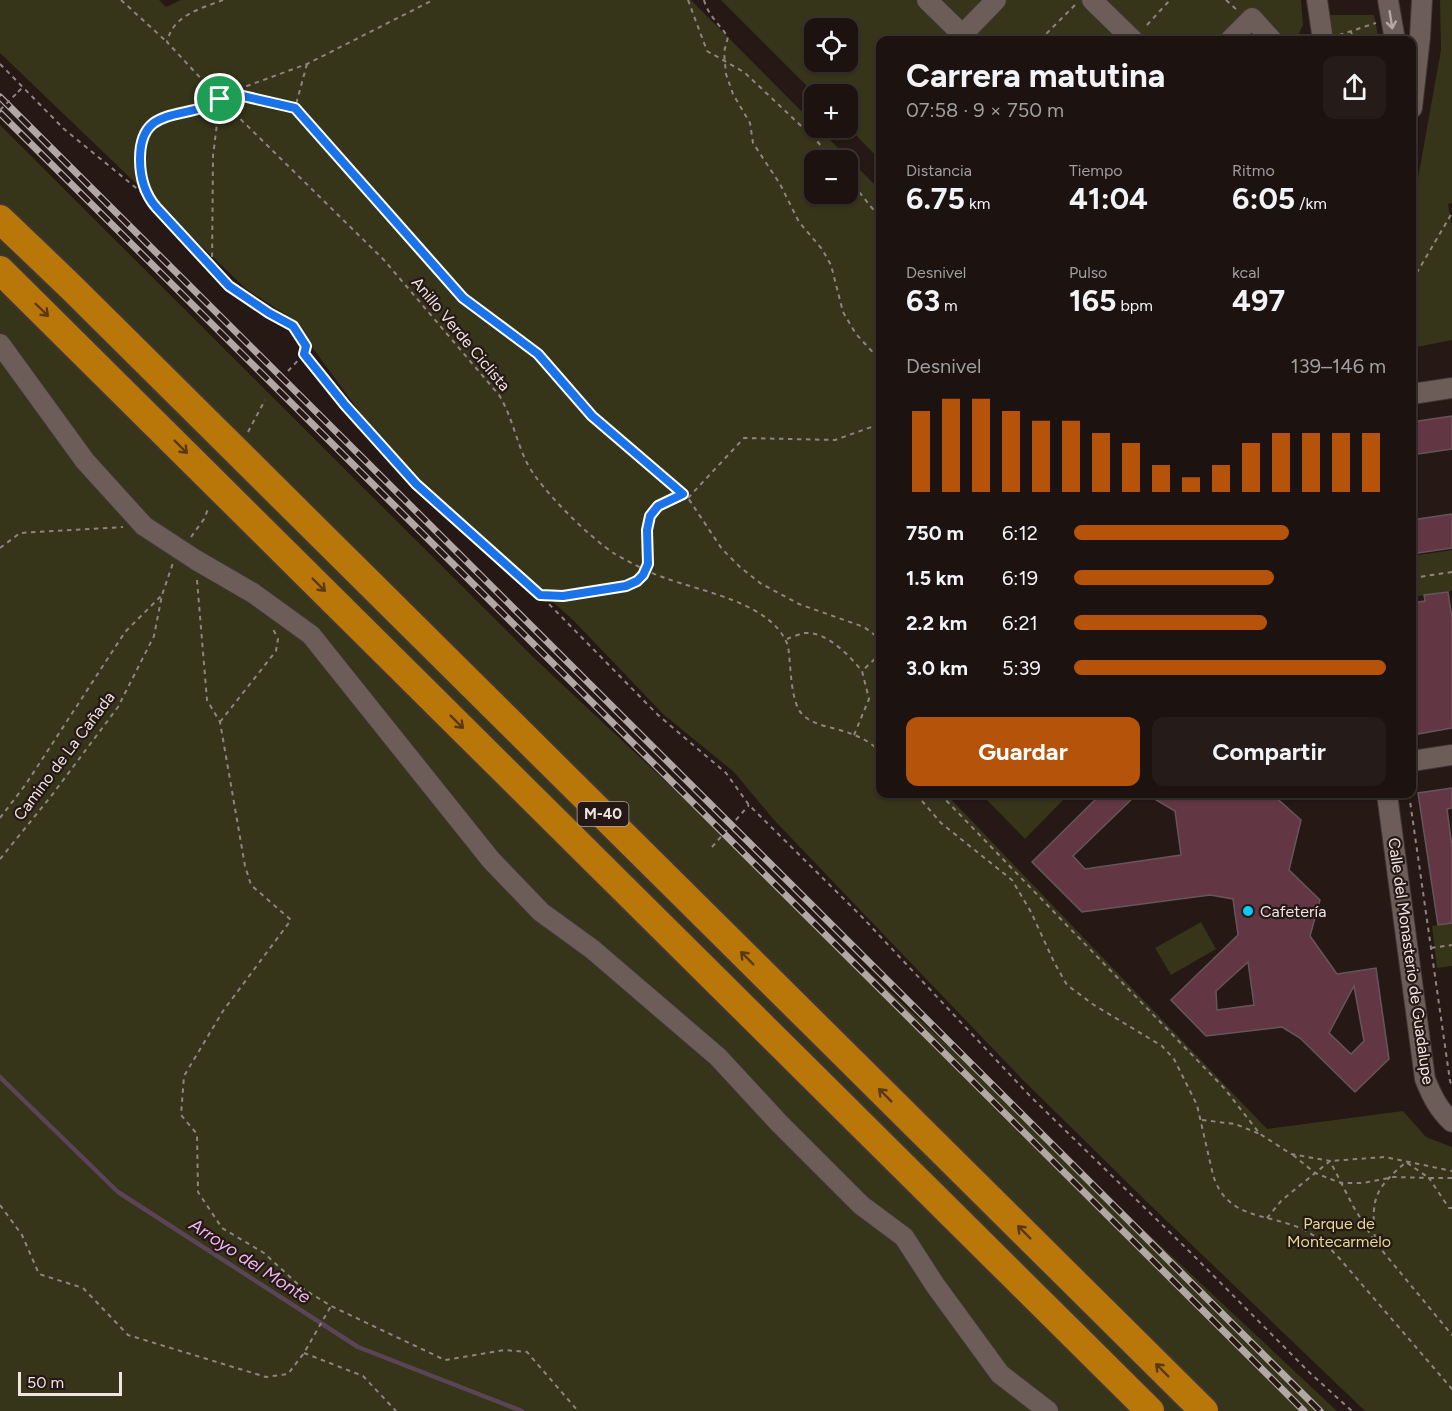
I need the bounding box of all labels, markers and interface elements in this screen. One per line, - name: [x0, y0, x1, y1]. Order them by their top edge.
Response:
- one-way arrow: [1386, 10, 1397, 30]
- map controls: [804, 18, 858, 204]
- button: locate: [804, 18, 858, 72]
- text: Carrera matutina: [906, 56, 1165, 95]
- button: share: [1323, 56, 1386, 119]
- pin: [194, 73, 245, 124]
- icon: arrive: [203, 82, 236, 115]
- button: +: [804, 84, 858, 138]
- text: 07:58 · 9 × 750 m: [906, 98, 1064, 122]
- button: −: [804, 150, 858, 204]
- text: Distancia: [906, 161, 972, 180]
- text: Tiempo: [1069, 161, 1123, 180]
- text: Ritmo: [1232, 161, 1275, 180]
- text: 6.75: [906, 180, 965, 217]
- text: 41:04: [1069, 180, 1148, 217]
- text: 6:05: [1232, 180, 1295, 217]
- text: km: [965, 194, 990, 213]
- text: /km: [1295, 194, 1327, 213]
- text: Desnivel: [906, 263, 966, 282]
- text: Pulso: [1069, 263, 1107, 282]
- text: kcal: [1232, 263, 1260, 282]
- street label: Anillo Verde Ciclista: [408, 273, 514, 395]
- text: 63: [906, 282, 940, 319]
- text: 165: [1069, 282, 1117, 319]
- text: 497: [1232, 282, 1285, 319]
- text: m: [940, 296, 958, 315]
- text: bpm: [1117, 296, 1153, 315]
- one-way arrow: [35, 303, 50, 317]
- text: Desnivel: [906, 354, 981, 378]
- text: 139–146 m: [1291, 354, 1386, 378]
- one-way arrow: [173, 440, 188, 455]
- text: 750 m: [906, 521, 964, 545]
- text: 6:12: [1002, 521, 1038, 545]
- text: 1.5 km: [906, 566, 964, 590]
- text: 6:19: [1002, 566, 1038, 590]
- one-way arrow: [312, 577, 327, 592]
- text: 2.2 km: [906, 611, 967, 635]
- text: 6:21: [1002, 611, 1038, 635]
- text: 3.0 km: [906, 656, 968, 680]
- text: 5:39: [1002, 656, 1041, 680]
- street label: Camino de La Cañada: [9, 688, 119, 824]
- one-way arrow: [450, 715, 465, 730]
- button: Guardar: [906, 717, 1140, 786]
- button: Compartir: [1152, 717, 1386, 786]
- road number: M-40: [578, 802, 628, 826]
- street label: Calle del Monasterio de Guadalupe: [1384, 836, 1438, 1086]
- place label: Cafetería: [1260, 902, 1326, 921]
- marker: Cafetería: [1241, 904, 1255, 918]
- one-way arrow: [739, 950, 754, 965]
- one-way arrow: [878, 1088, 893, 1102]
- water label: Arroyo del Monte: [184, 1213, 315, 1308]
- park label: Parque de Montecarmelo: [1287, 1214, 1391, 1251]
- one-way arrow: [1016, 1225, 1031, 1240]
- one-way arrow: [1155, 1362, 1169, 1377]
- scale bar: [18, 1369, 122, 1396]
- text: 50 m: [27, 1373, 64, 1392]

